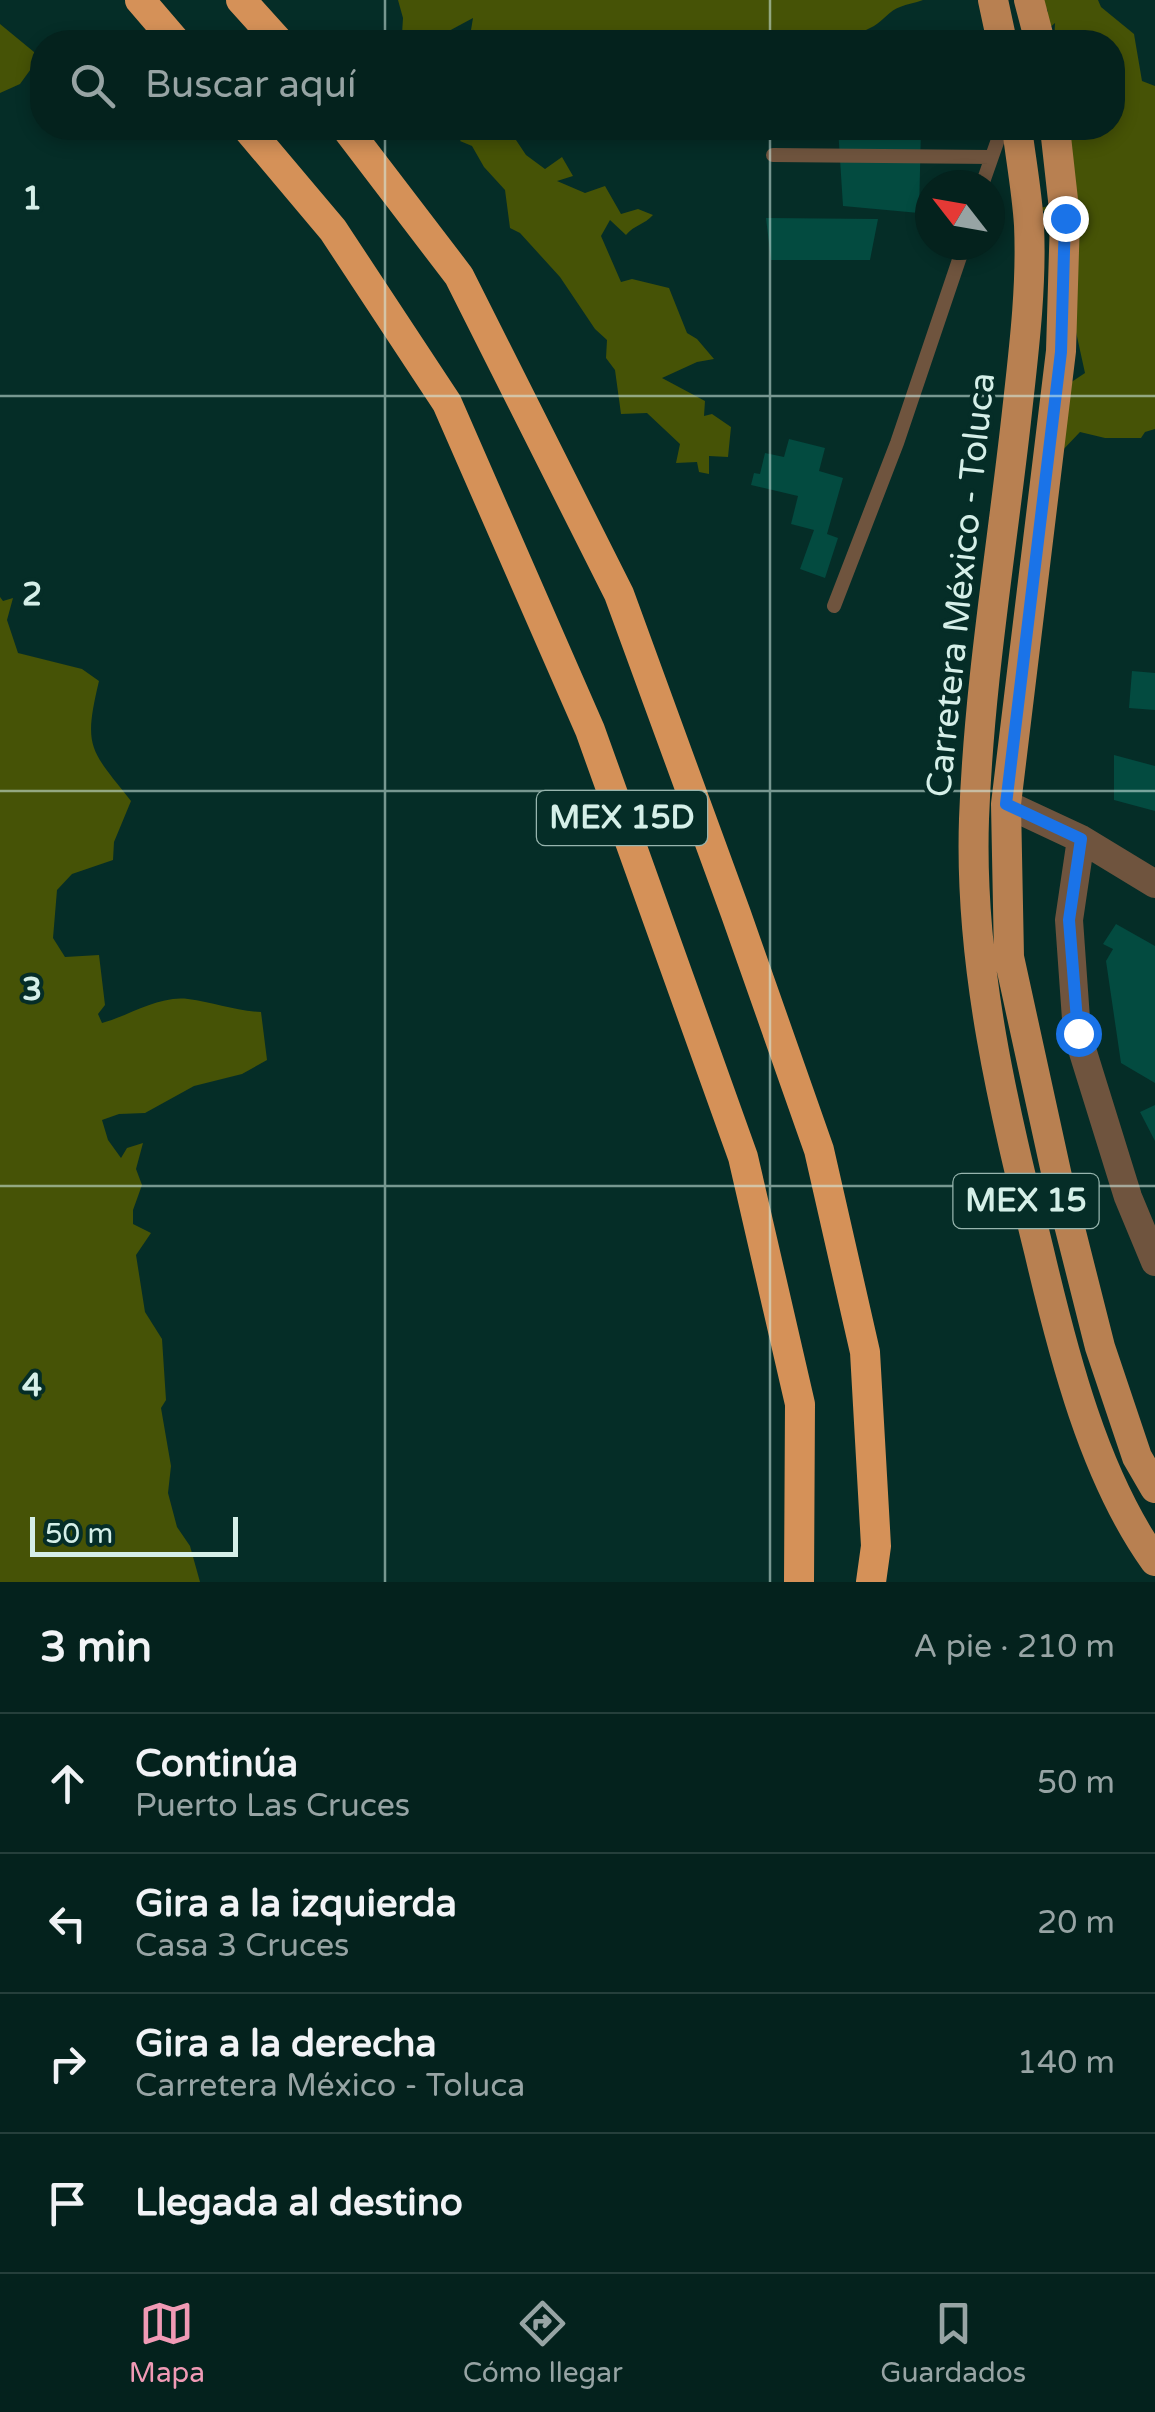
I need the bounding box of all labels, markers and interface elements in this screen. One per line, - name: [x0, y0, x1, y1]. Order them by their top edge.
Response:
- search box: [30, 30, 1125, 140]
- icon: search: [65, 58, 120, 113]
- text: Buscar aquí: [145, 62, 356, 108]
- north arrow: [915, 170, 1005, 260]
- text: 1: [22, 180, 42, 218]
- route end: [1043, 196, 1089, 242]
- street label: Carretera México - Toluca: [918, 371, 1004, 799]
- text: 2: [22, 576, 42, 614]
- road number: MEX 15D: [537, 791, 707, 845]
- text: 3: [22, 971, 42, 1009]
- route start: [1056, 1011, 1102, 1057]
- road number: MEX 15: [954, 1174, 1098, 1228]
- text: 4: [22, 1367, 42, 1405]
- scale bar: [30, 1512, 238, 1556]
- text: 50 m: [45, 1517, 113, 1551]
- text: 3 min: [40, 1622, 152, 1673]
- text: A pie · 210 m: [914, 1628, 1115, 1666]
- text: Continúa: [135, 1741, 298, 1787]
- icon: ahead: [40, 1756, 95, 1811]
- text: 50 m: [1037, 1764, 1115, 1802]
- text: Puerto Las Cruces: [135, 1787, 410, 1825]
- text: Gira a la izquierda: [135, 1881, 457, 1927]
- icon: left: [40, 1896, 95, 1951]
- text: 20 m: [1037, 1904, 1115, 1942]
- text: Casa 3 Cruces: [135, 1927, 349, 1965]
- text: Gira a la derecha: [135, 2021, 437, 2067]
- icon: right: [40, 2036, 95, 2091]
- text: 140 m: [1017, 2044, 1115, 2082]
- text: Carretera México - Toluca: [135, 2067, 525, 2105]
- icon: arrive: [40, 2176, 95, 2231]
- text: Llegada al destino: [135, 2180, 463, 2226]
- tab: Mapa: [129, 2296, 205, 2390]
- tab: Cómo llegar: [463, 2296, 623, 2390]
- tab: Guardados: [880, 2296, 1026, 2390]

